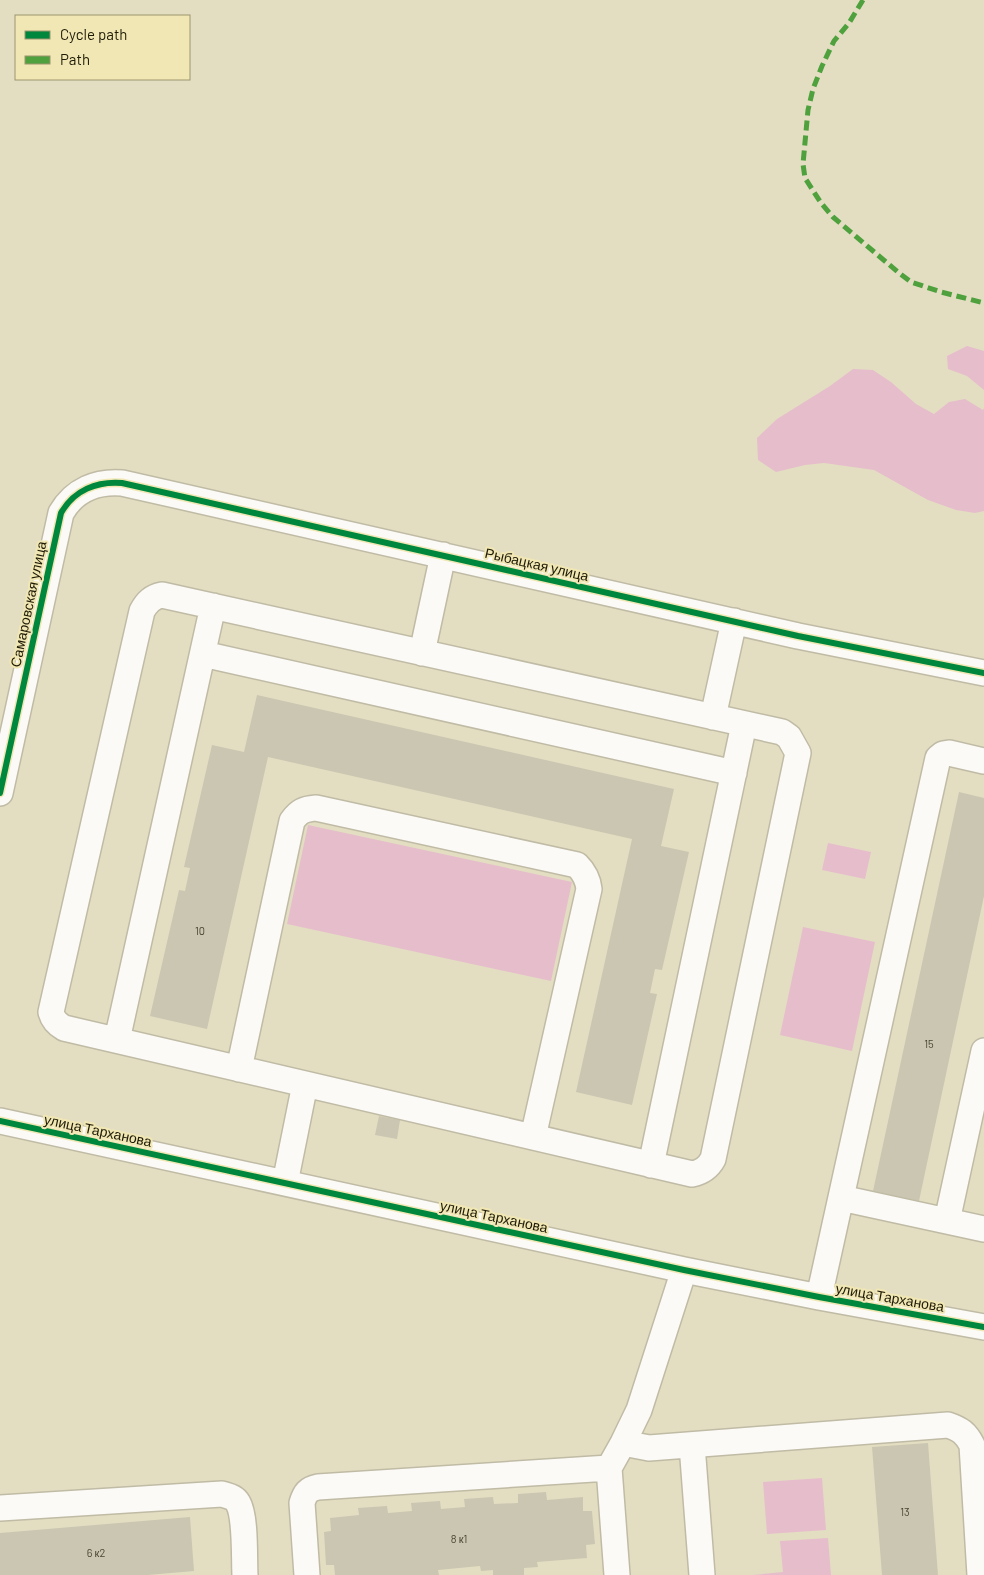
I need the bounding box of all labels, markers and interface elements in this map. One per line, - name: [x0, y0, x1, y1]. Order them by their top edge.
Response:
- legend: [15, 15, 190, 80]
- text: Cycle path: [60, 25, 127, 43]
- text: Path: [60, 50, 90, 68]
- street label: Самаровская улица: [6, 539, 50, 669]
- street label: Рыбацкая улица: [483, 544, 591, 584]
- house number: 10: [195, 924, 205, 937]
- house number: 15: [924, 1037, 934, 1050]
- street label: улица Тарханова: [43, 1110, 154, 1150]
- street label: улица Тарханова: [439, 1196, 550, 1236]
- street label: улица Тарханова: [834, 1279, 946, 1315]
- house number: 13: [900, 1505, 910, 1518]
- house number: 8 к1: [451, 1532, 467, 1545]
- house number: 6 к2: [87, 1546, 105, 1559]

